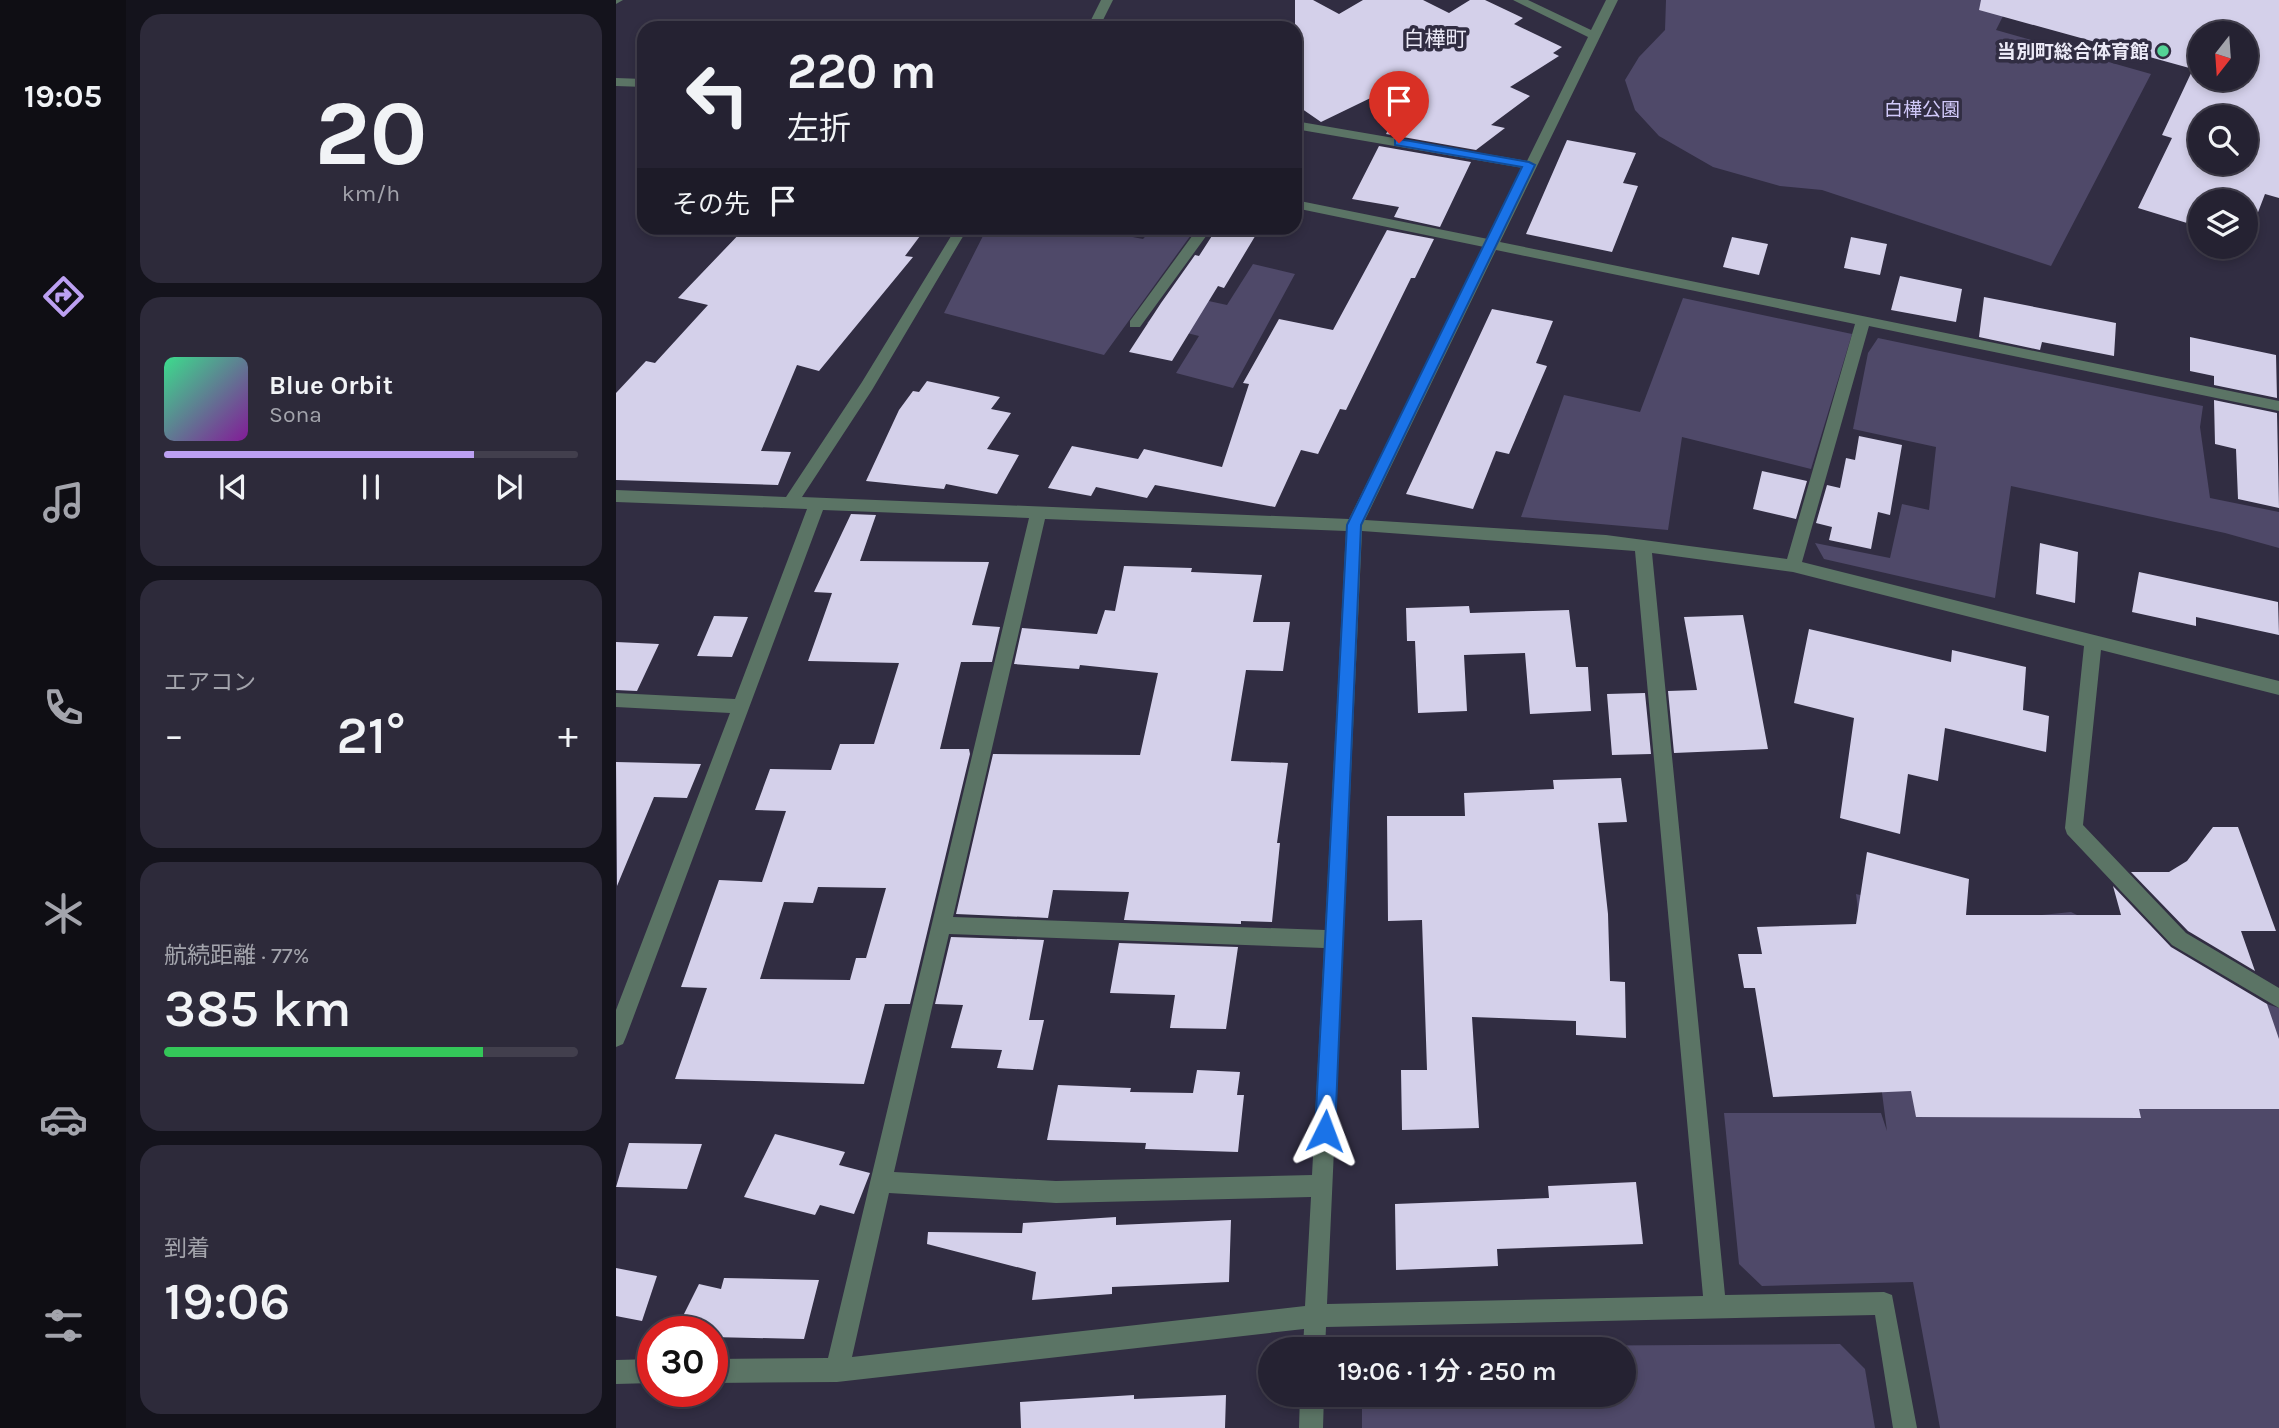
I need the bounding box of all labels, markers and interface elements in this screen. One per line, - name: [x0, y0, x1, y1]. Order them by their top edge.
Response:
- north arrow: [2188, 21, 2258, 91]
- map controls: [2188, 21, 2258, 259]
- district label: 白樺町: [1404, 27, 1467, 51]
- place label: 当別町総合体育館: [1997, 41, 2149, 63]
- text: 220 m: [787, 43, 936, 100]
- marker: 当別町総合体育館: [2155, 43, 2171, 59]
- icon: left: [672, 49, 763, 140]
- pin: [1369, 71, 1429, 143]
- text: 19:05: [24, 78, 102, 115]
- text: 20: [315, 81, 427, 187]
- icon: arrive: [1380, 82, 1418, 120]
- park label: 白樺公園: [1884, 99, 1960, 121]
- button: search: [2188, 105, 2258, 175]
- text: 左折: [787, 110, 851, 147]
- text: km/h: [342, 180, 400, 207]
- icon: arrive: [764, 182, 802, 220]
- text: その先: [672, 189, 750, 220]
- button: layers: [2188, 189, 2258, 259]
- icon: directions: [39, 272, 88, 321]
- text: Blue Orbit: [269, 370, 393, 401]
- text: Sona: [269, 401, 322, 428]
- icon: previous: [214, 468, 252, 506]
- icon: pause: [352, 468, 390, 506]
- icon: next: [490, 468, 528, 506]
- icon: music: [39, 478, 88, 527]
- text: エアコン: [164, 669, 256, 696]
- icon: phone: [39, 683, 88, 732]
- text: 21°: [337, 705, 405, 766]
- text: −: [164, 713, 184, 758]
- text: +: [558, 713, 578, 758]
- icon: climate: [39, 889, 88, 938]
- text: 航続距離 · 77%: [164, 942, 309, 969]
- text: 385 km: [164, 978, 352, 1039]
- position arrow: [1288, 1094, 1362, 1168]
- icon: car: [39, 1095, 88, 1144]
- text: 到着: [164, 1235, 210, 1262]
- text: 19:06: [164, 1271, 290, 1332]
- icon: filters: [39, 1301, 88, 1350]
- speed limit sign: 30: [637, 1316, 728, 1407]
- text: 19:06 · 1 分 · 250 m: [1337, 1356, 1557, 1387]

